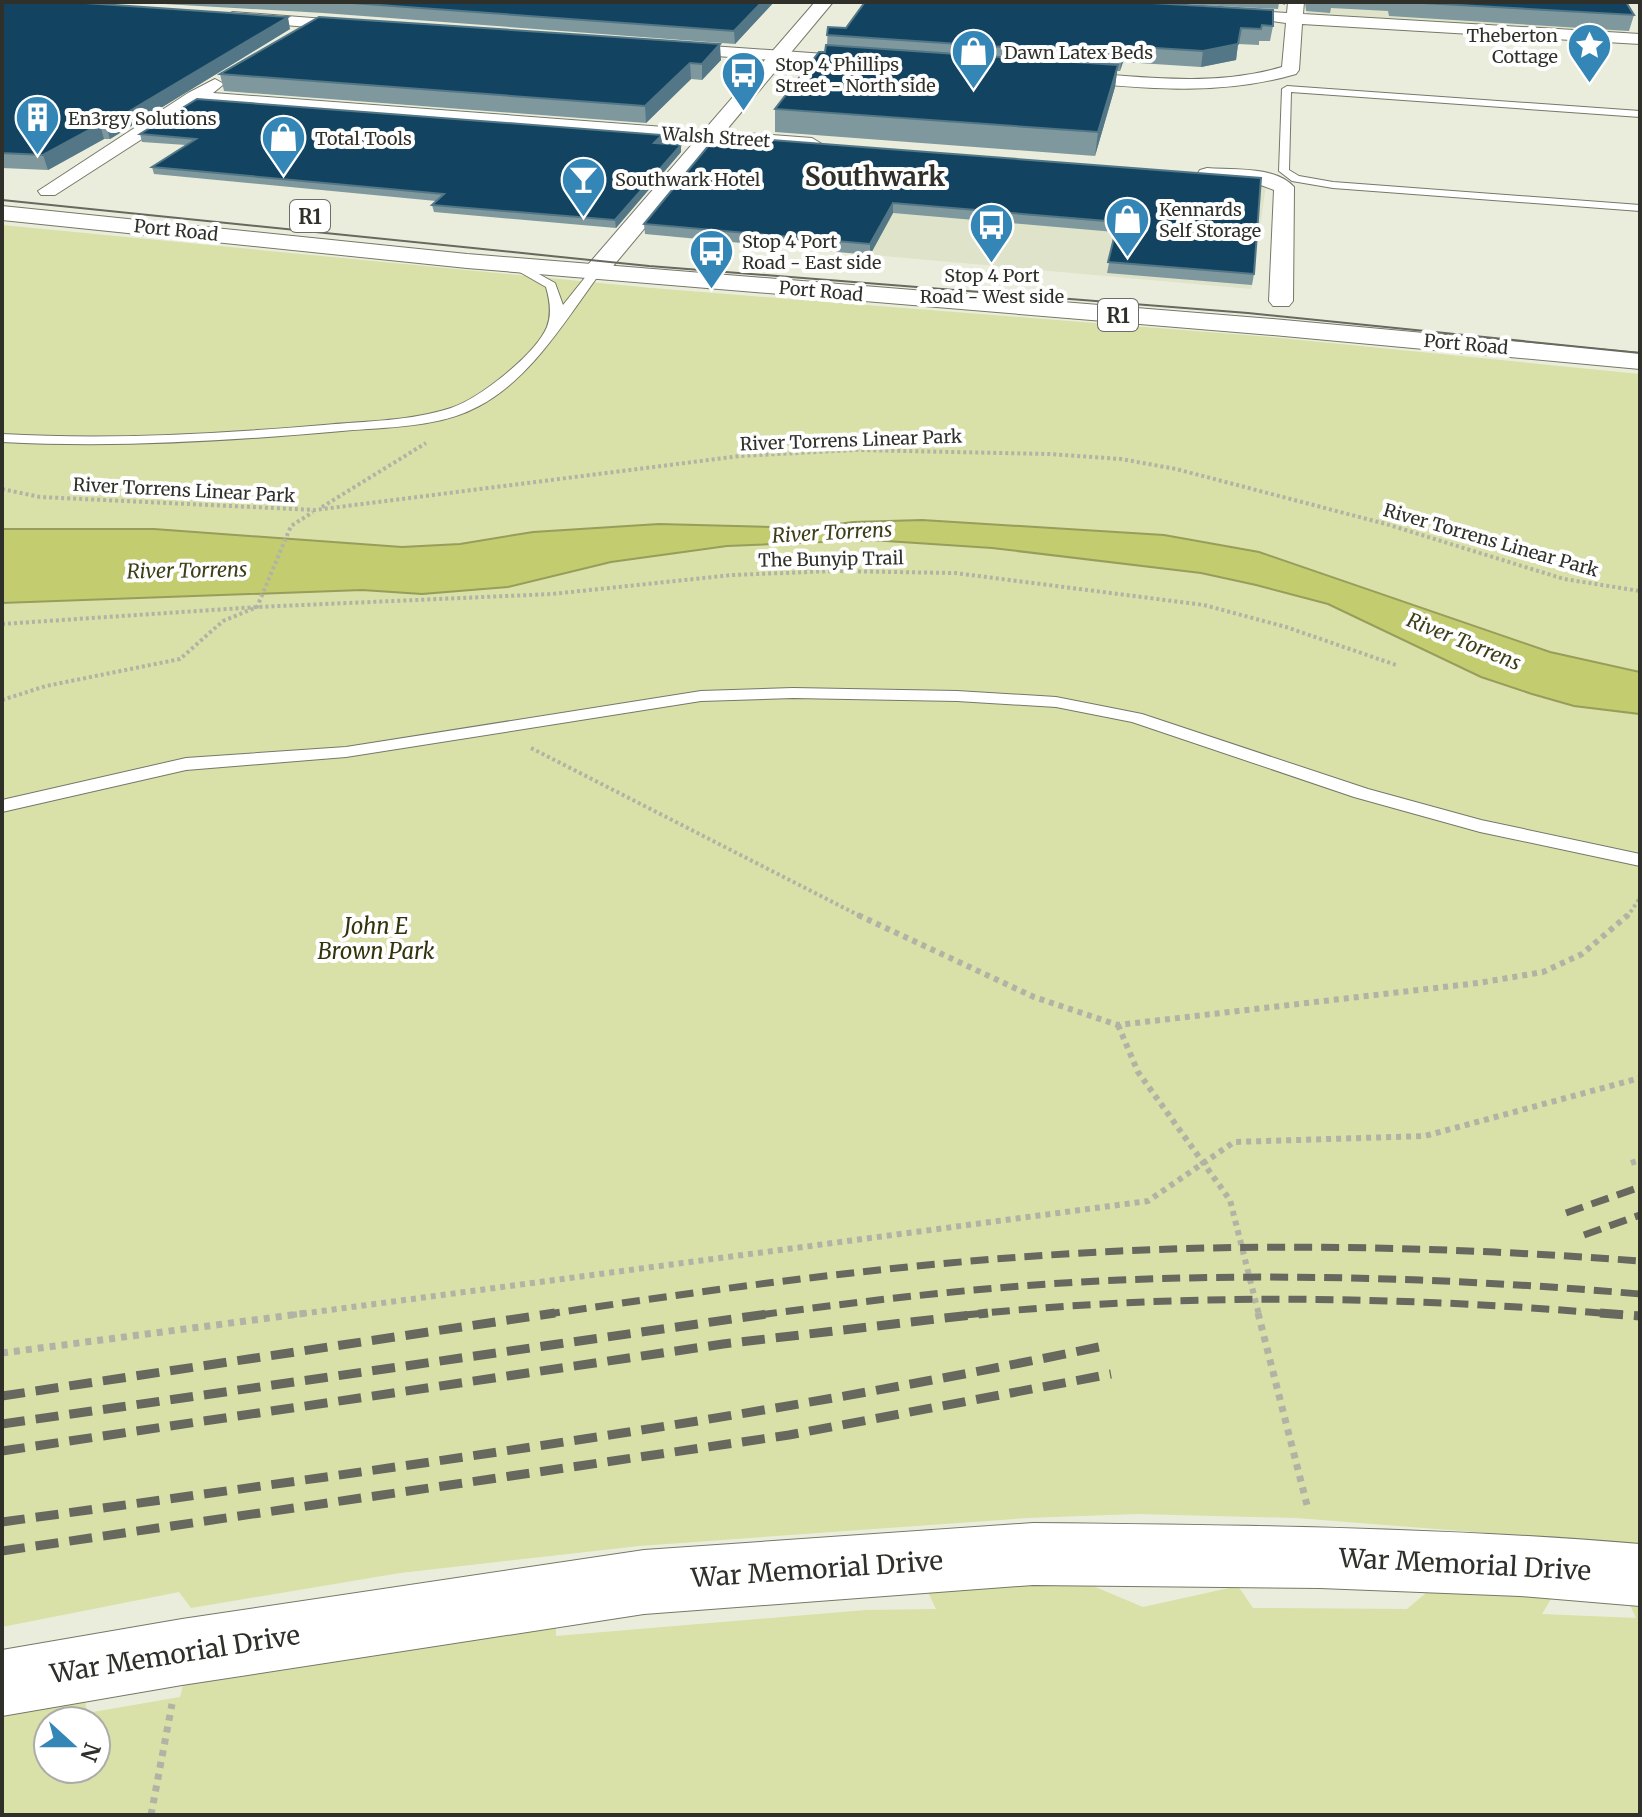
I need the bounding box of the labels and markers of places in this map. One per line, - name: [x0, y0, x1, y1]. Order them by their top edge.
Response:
- place icon: Theberton Cottage: [1565, 21, 1613, 84]
- place label: Theberton Cottage: [1466, 24, 1558, 68]
- shop icon: Dawn Latex Beds: [949, 28, 997, 91]
- place label: Dawn Latex Beds: [1004, 41, 1153, 64]
- bus stop icon: Stop 4 Phillips Street - North side: [720, 50, 768, 113]
- place label: Stop 4 Phillips Street - North side: [775, 53, 936, 97]
- building icon: En3rgy Solutions: [13, 94, 61, 157]
- place label: En3rgy Solutions: [68, 107, 217, 130]
- shop icon: Total Tools: [260, 114, 308, 177]
- place label: Total Tools: [315, 127, 412, 150]
- bar icon: Southwark Hotel: [560, 155, 608, 218]
- place label: Southwark Hotel: [615, 168, 761, 191]
- shop icon: Kennards Self Storage: [1104, 195, 1152, 258]
- place label: Kennards Self Storage: [1159, 198, 1261, 242]
- bus stop icon: Stop 4 Port Road - West side: [968, 201, 1016, 264]
- bus stop icon: Stop 4 Port Road - East side: [687, 227, 735, 290]
- place label: Stop 4 Port Road - East side: [742, 230, 881, 274]
- place label: Stop 4 Port Road - West side: [920, 264, 1064, 308]

